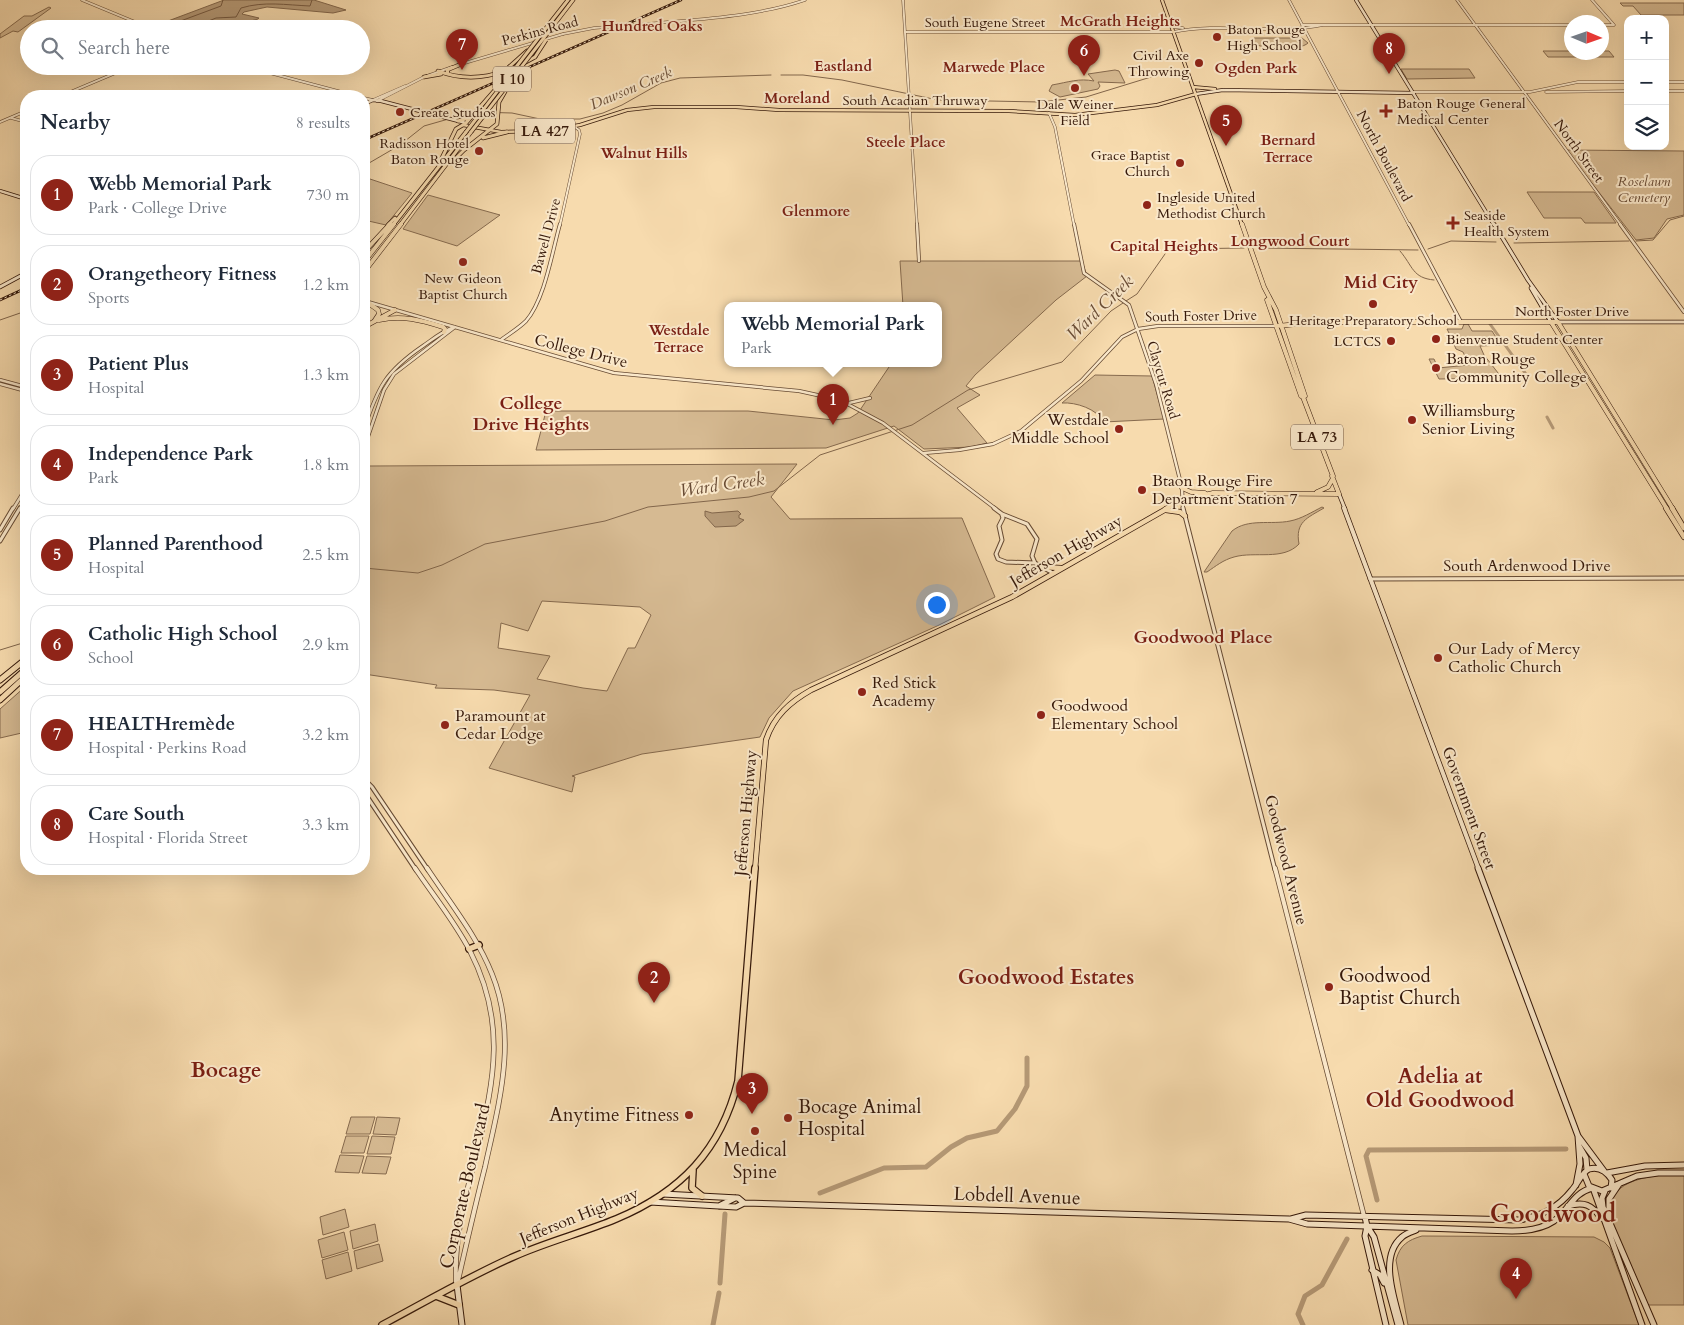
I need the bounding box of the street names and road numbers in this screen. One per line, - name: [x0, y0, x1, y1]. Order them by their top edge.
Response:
- street label: Perkins Road: [500, 12, 581, 50]
- street label: South Eugene Street: [925, 13, 1046, 32]
- road number: I 10: [493, 66, 531, 92]
- street label: South Acadian Thruway: [842, 91, 988, 110]
- street label: North Boulevard: [1352, 107, 1416, 205]
- street label: North Street: [1550, 115, 1609, 187]
- road number: LA 427: [515, 118, 575, 144]
- street label: Bawell Drive: [527, 196, 565, 276]
- street label: North Foster Drive: [1515, 302, 1629, 321]
- street label: South Foster Drive: [1145, 306, 1257, 326]
- street label: College Drive: [532, 329, 630, 373]
- street label: Claycut Road: [1142, 339, 1184, 422]
- road number: LA 73: [1291, 424, 1343, 450]
- street label: Jefferson Highway: [1004, 510, 1127, 593]
- street label: South Ardenwood Drive: [1443, 555, 1611, 577]
- street label: Government Street: [1437, 743, 1501, 873]
- street label: Jefferson Highway: [729, 748, 763, 879]
- street label: Goodwood Avenue: [1259, 793, 1313, 927]
- street label: Corporate Boulevard: [433, 1101, 497, 1271]
- street label: Lobdell Avenue: [953, 1181, 1081, 1211]
- street label: Jefferson Highway: [514, 1182, 642, 1251]

